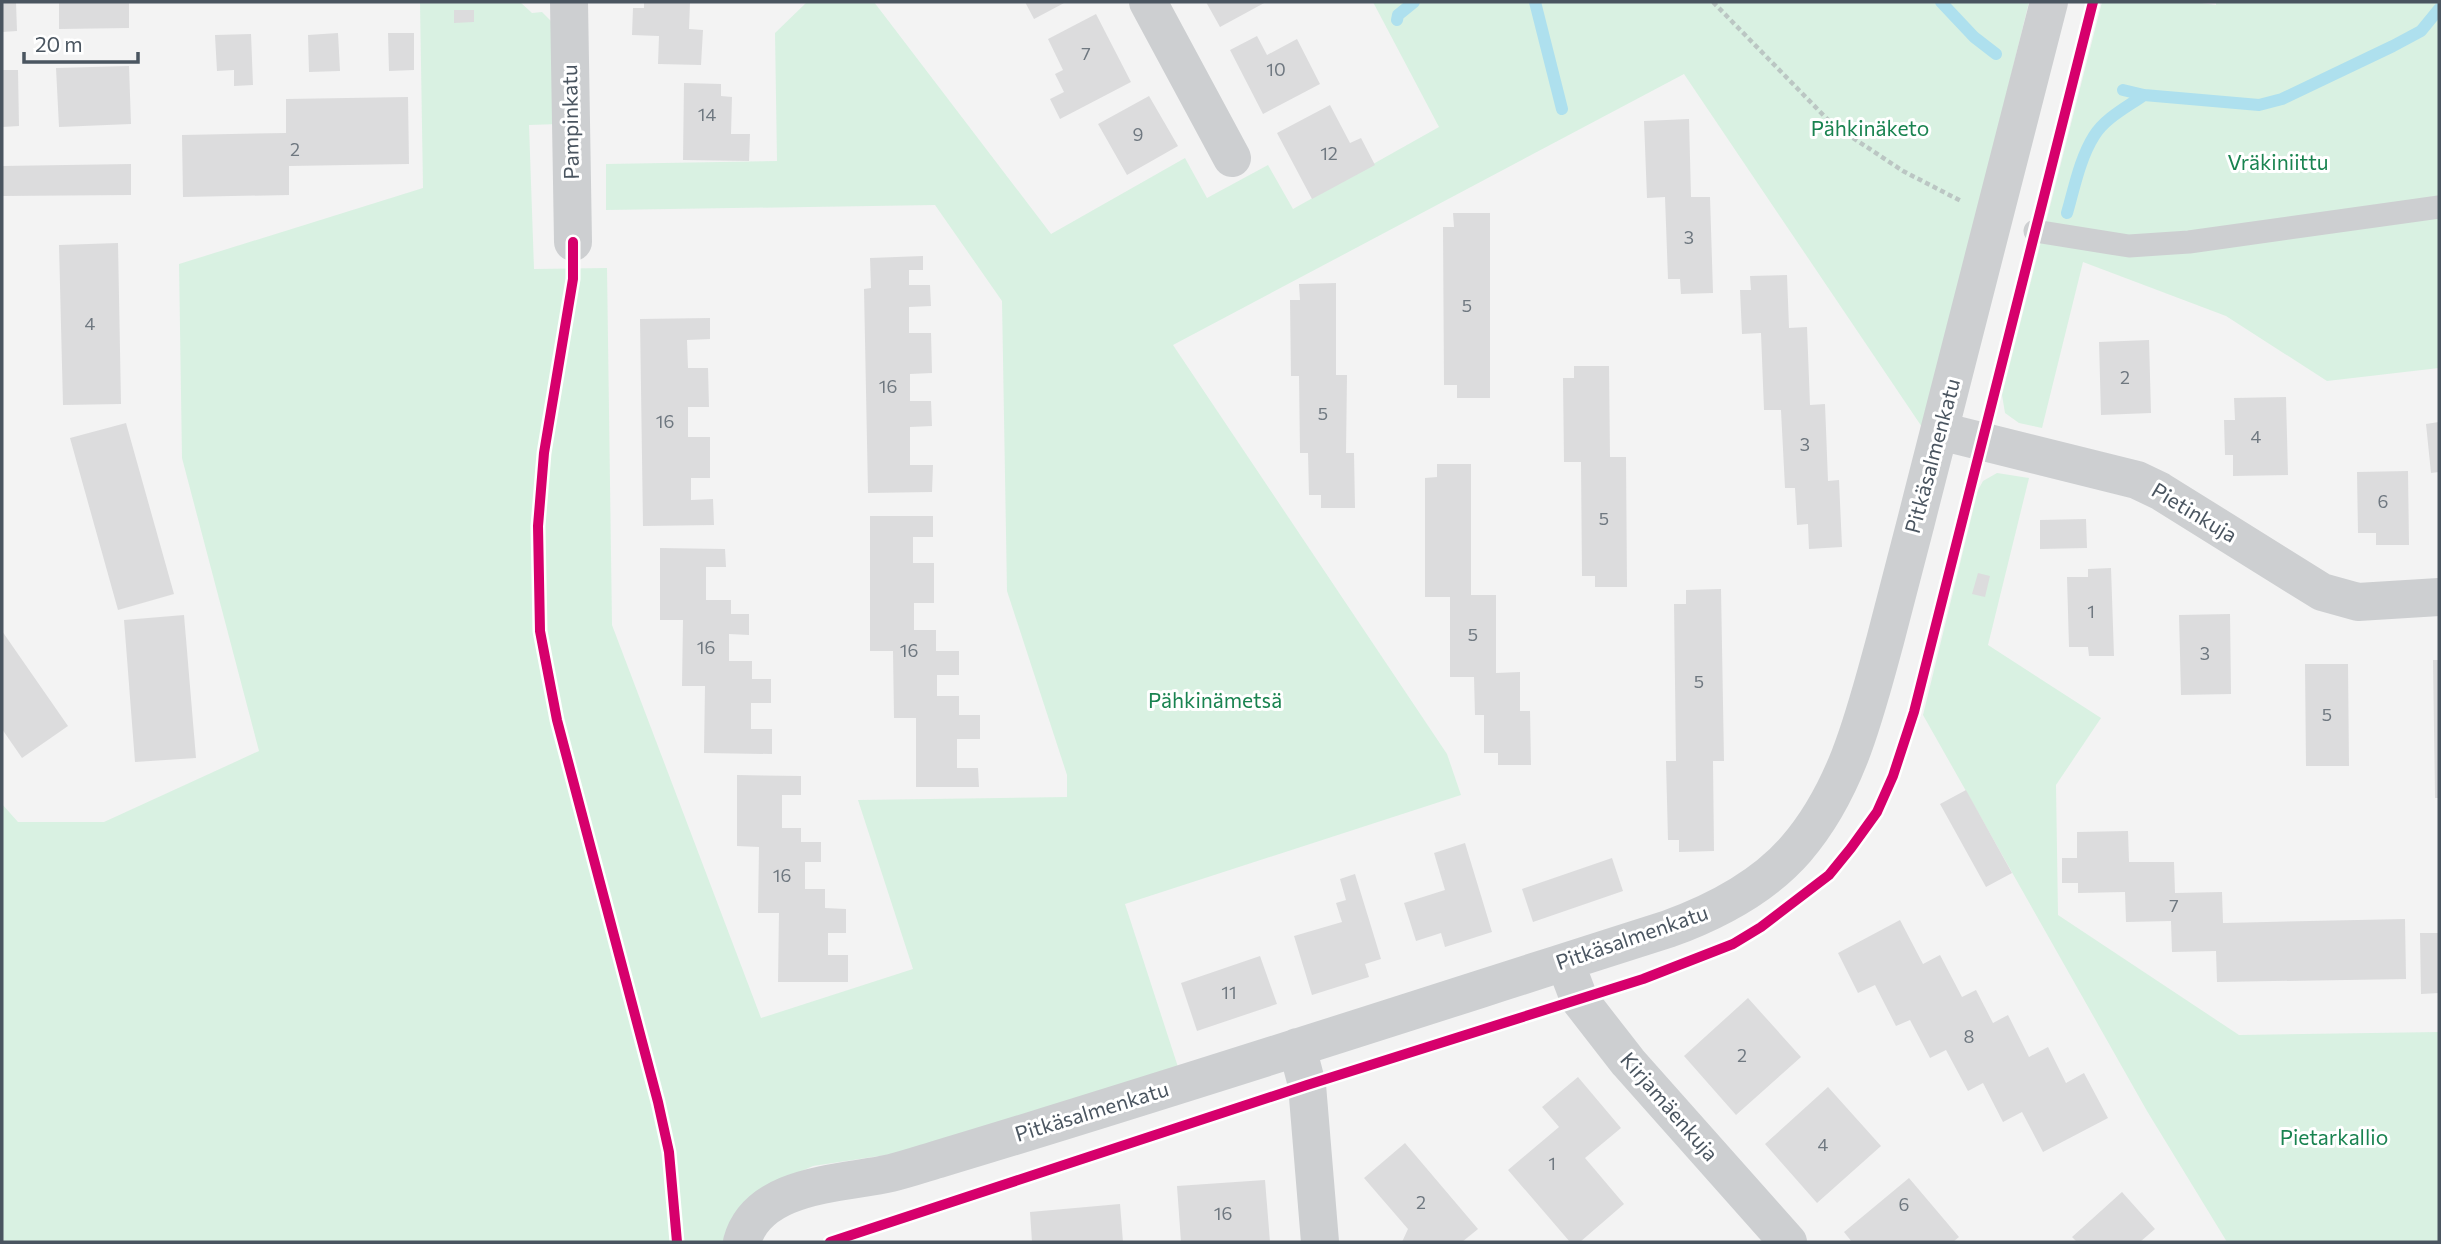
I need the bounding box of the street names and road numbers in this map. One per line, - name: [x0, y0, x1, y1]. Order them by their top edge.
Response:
- street label: Pampinkatu: [556, 64, 583, 180]
- street label: Pitkäsalmenkatu: [1899, 375, 1964, 536]
- street label: Pietinkuja: [2148, 477, 2242, 547]
- street label: Pitkäsalmenkatu: [1552, 899, 1711, 974]
- street label: Kirjamäenkuja: [1616, 1046, 1724, 1166]
- street label: Pitkäsalmenkatu: [1012, 1075, 1171, 1146]

